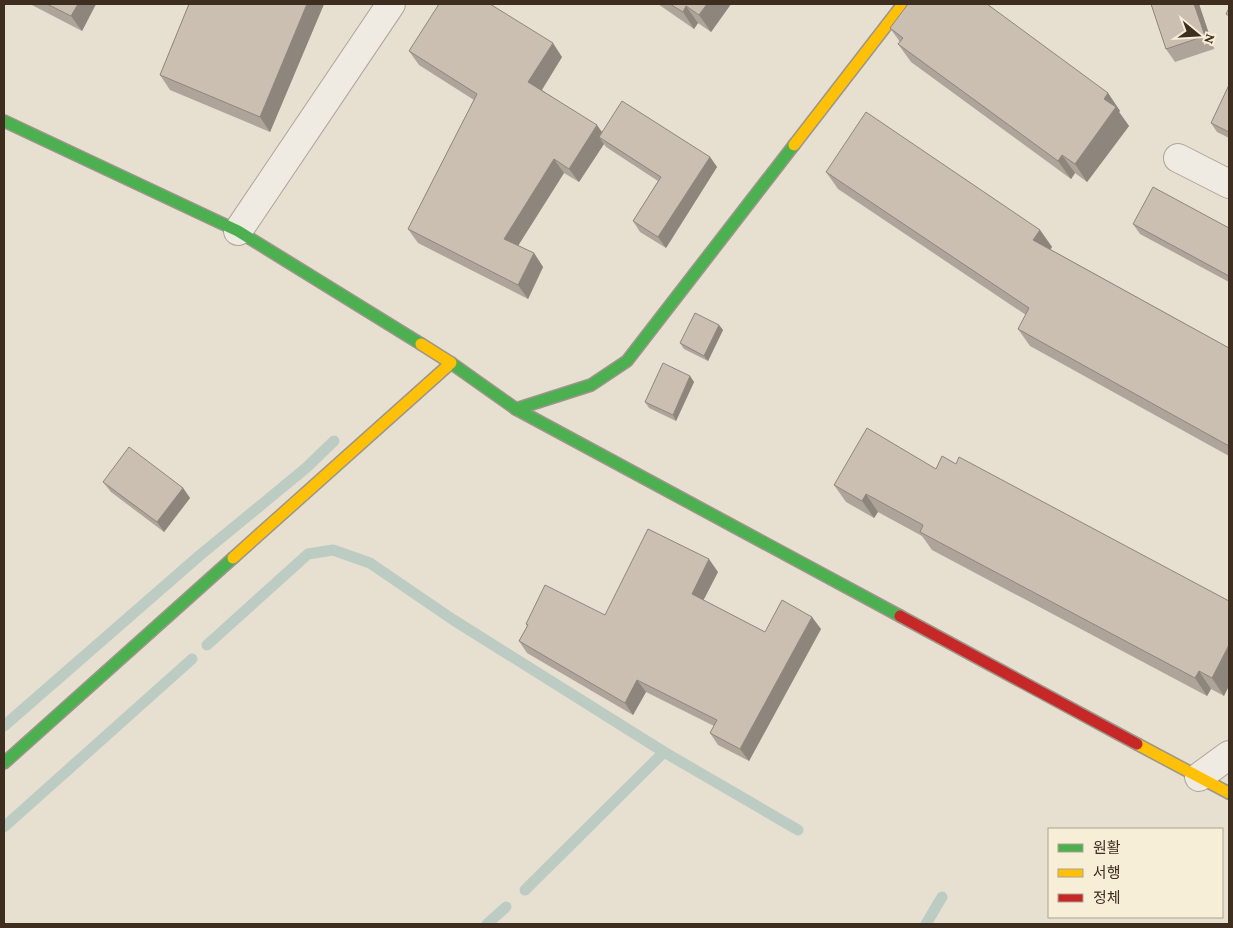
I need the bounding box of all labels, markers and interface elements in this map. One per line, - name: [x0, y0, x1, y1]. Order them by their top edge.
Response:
- north arrow: [1173, 10, 1223, 60]
- text: N: [1201, 32, 1219, 46]
- legend: [1048, 828, 1223, 918]
- text: 원활: [1093, 840, 1121, 856]
- text: 서행: [1093, 865, 1121, 881]
- text: 정체: [1093, 890, 1121, 906]

